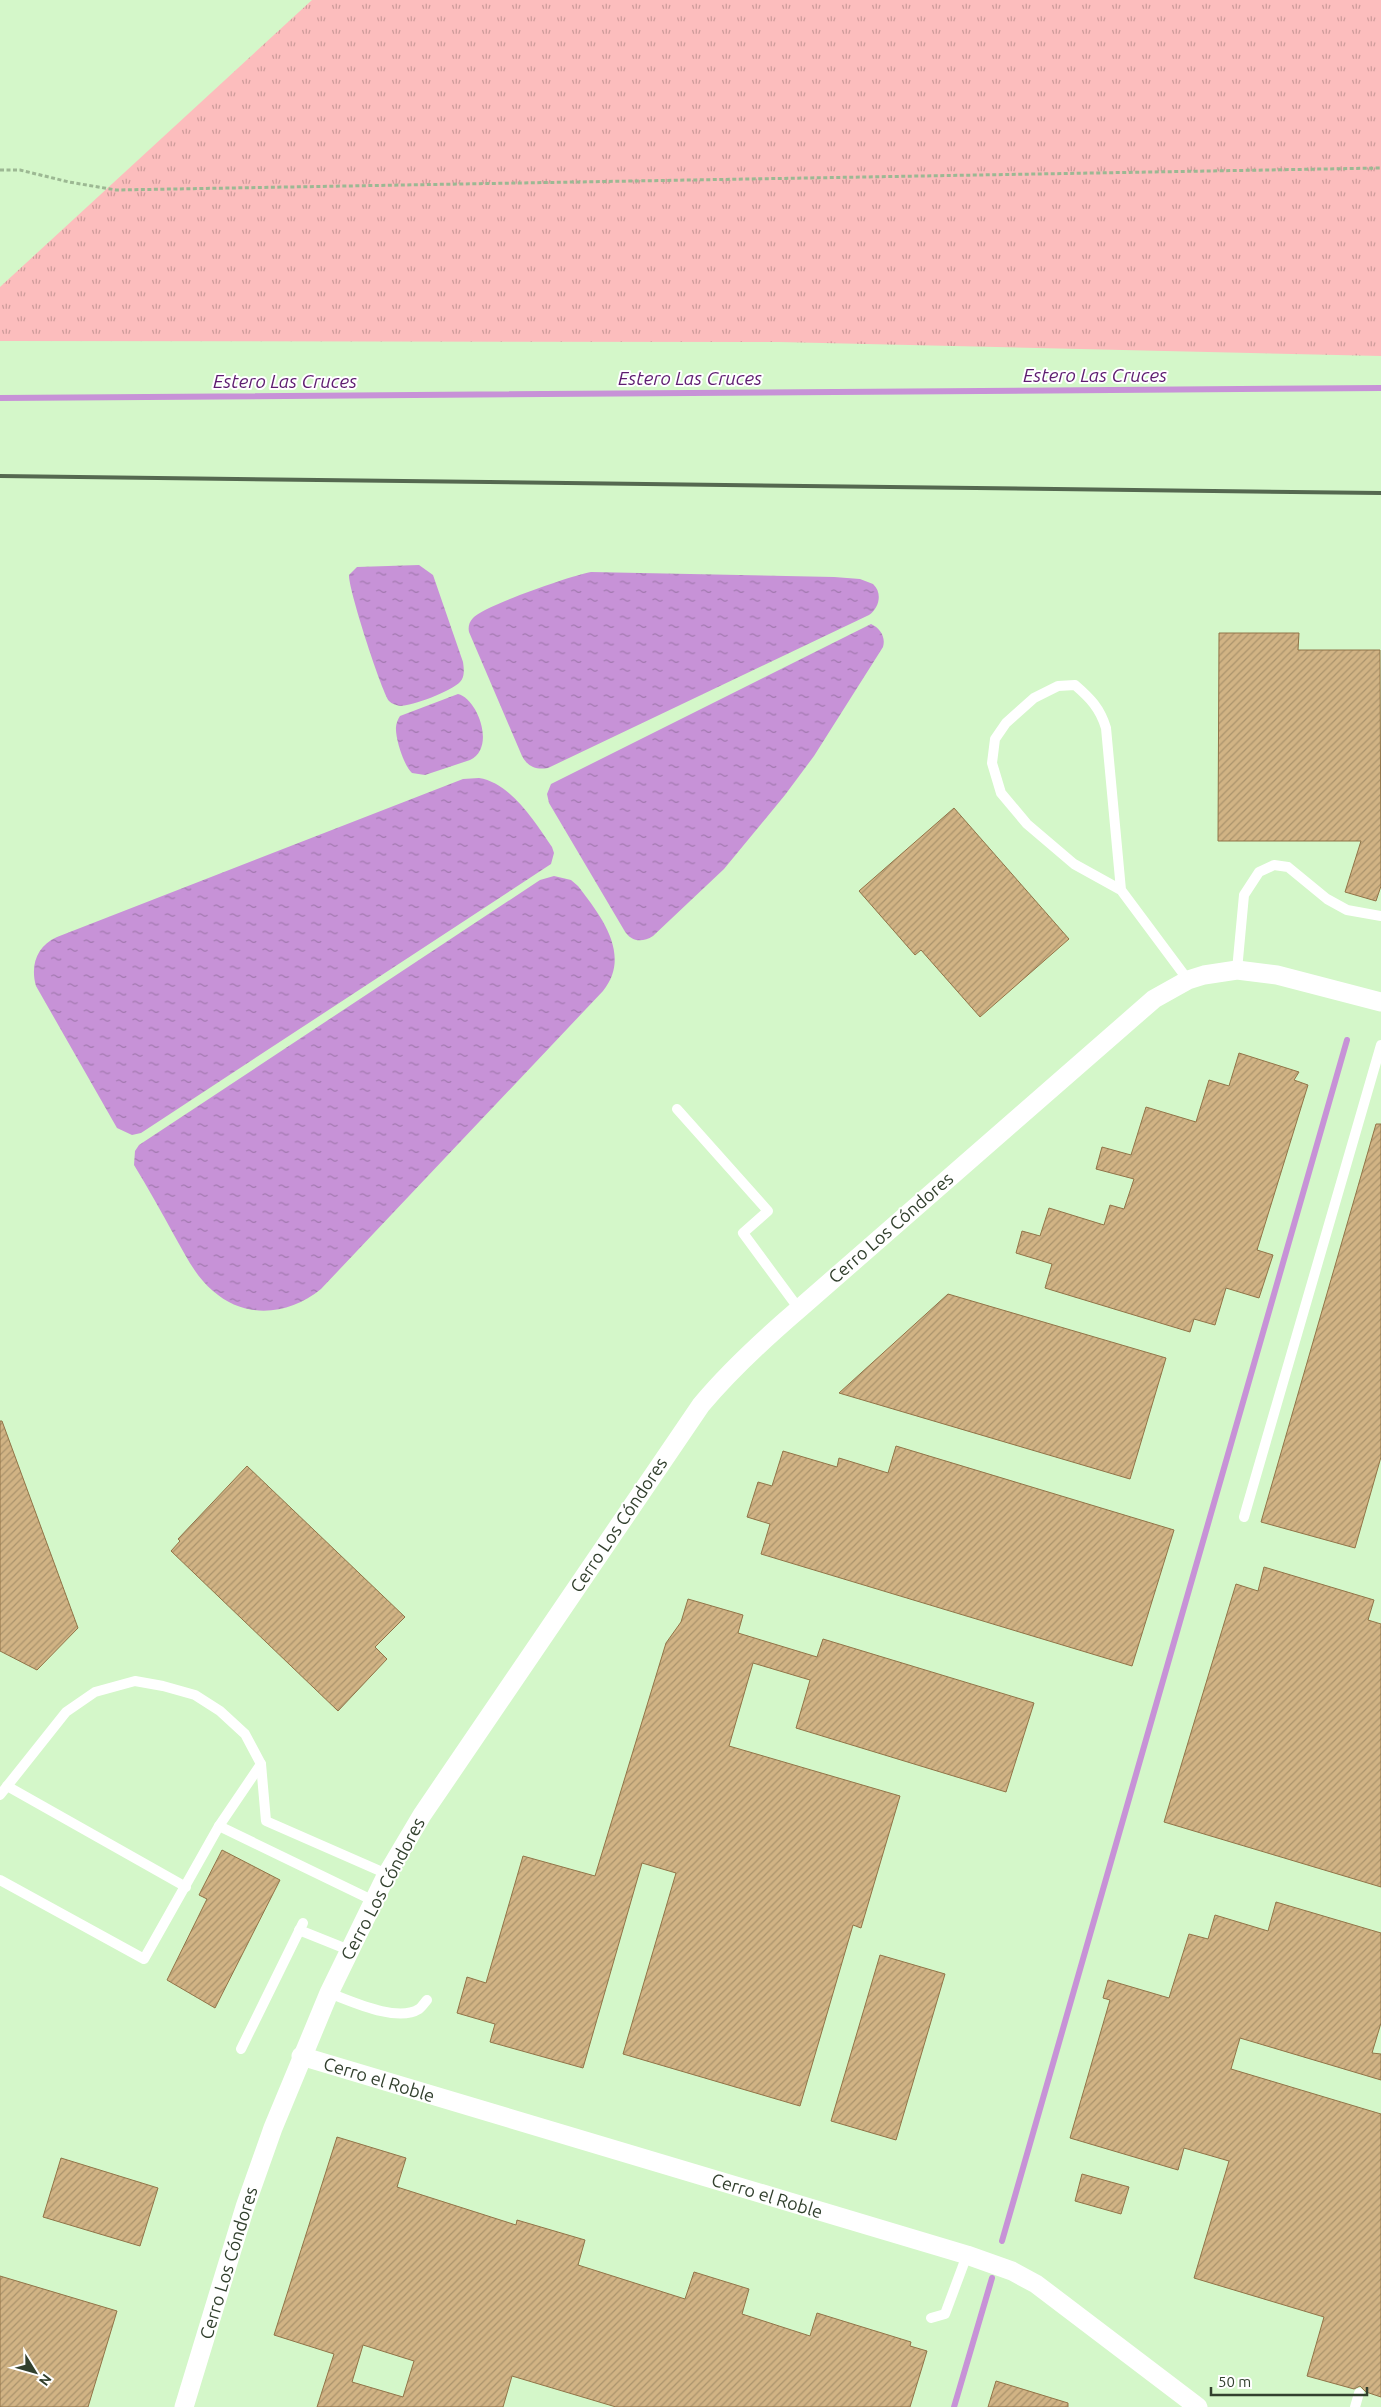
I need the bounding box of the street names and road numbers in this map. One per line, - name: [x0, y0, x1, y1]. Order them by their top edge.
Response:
- street label: Cerro Los Cóndores: [824, 1168, 957, 1287]
- street label: Cerro Los Cóndores: [566, 1453, 671, 1596]
- street label: Cerro Los Cóndores: [336, 1814, 428, 1963]
- street label: Cerro el Roble: [321, 2053, 437, 2105]
- street label: Cerro el Roble: [709, 2169, 825, 2221]
- street label: Cerro Los Cóndores: [195, 2184, 261, 2341]

